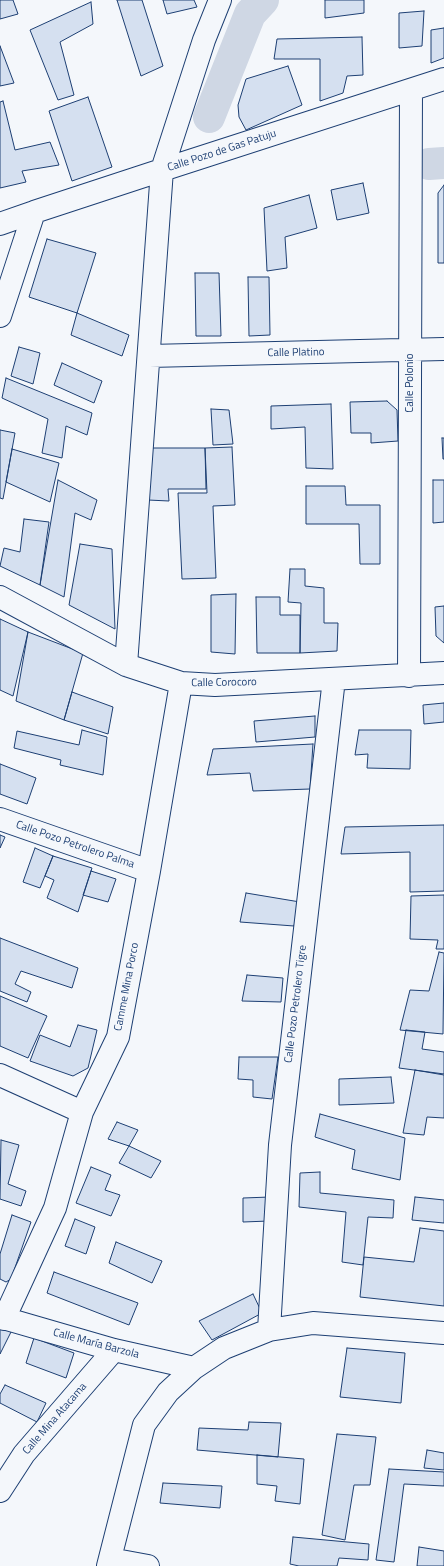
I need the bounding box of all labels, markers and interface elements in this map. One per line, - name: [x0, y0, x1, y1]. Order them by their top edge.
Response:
- street label: Calle Pozo de Gas Patuju: [166, 127, 278, 175]
- street label: Calle Platino: [267, 346, 325, 360]
- street label: Calle Polonio: [403, 353, 417, 413]
- street label: Calle Corocoro: [191, 676, 257, 690]
- street label: Calle Pozo Petrolero Palma: [14, 818, 136, 872]
- street label: Camme Mina Porco: [112, 942, 142, 1032]
- street label: Calle Pozo Petrolero Tigre: [282, 944, 310, 1064]
- street label: Calle María Barzola: [52, 1326, 140, 1362]
- street label: Calle Mina Atacama: [20, 1380, 90, 1458]

